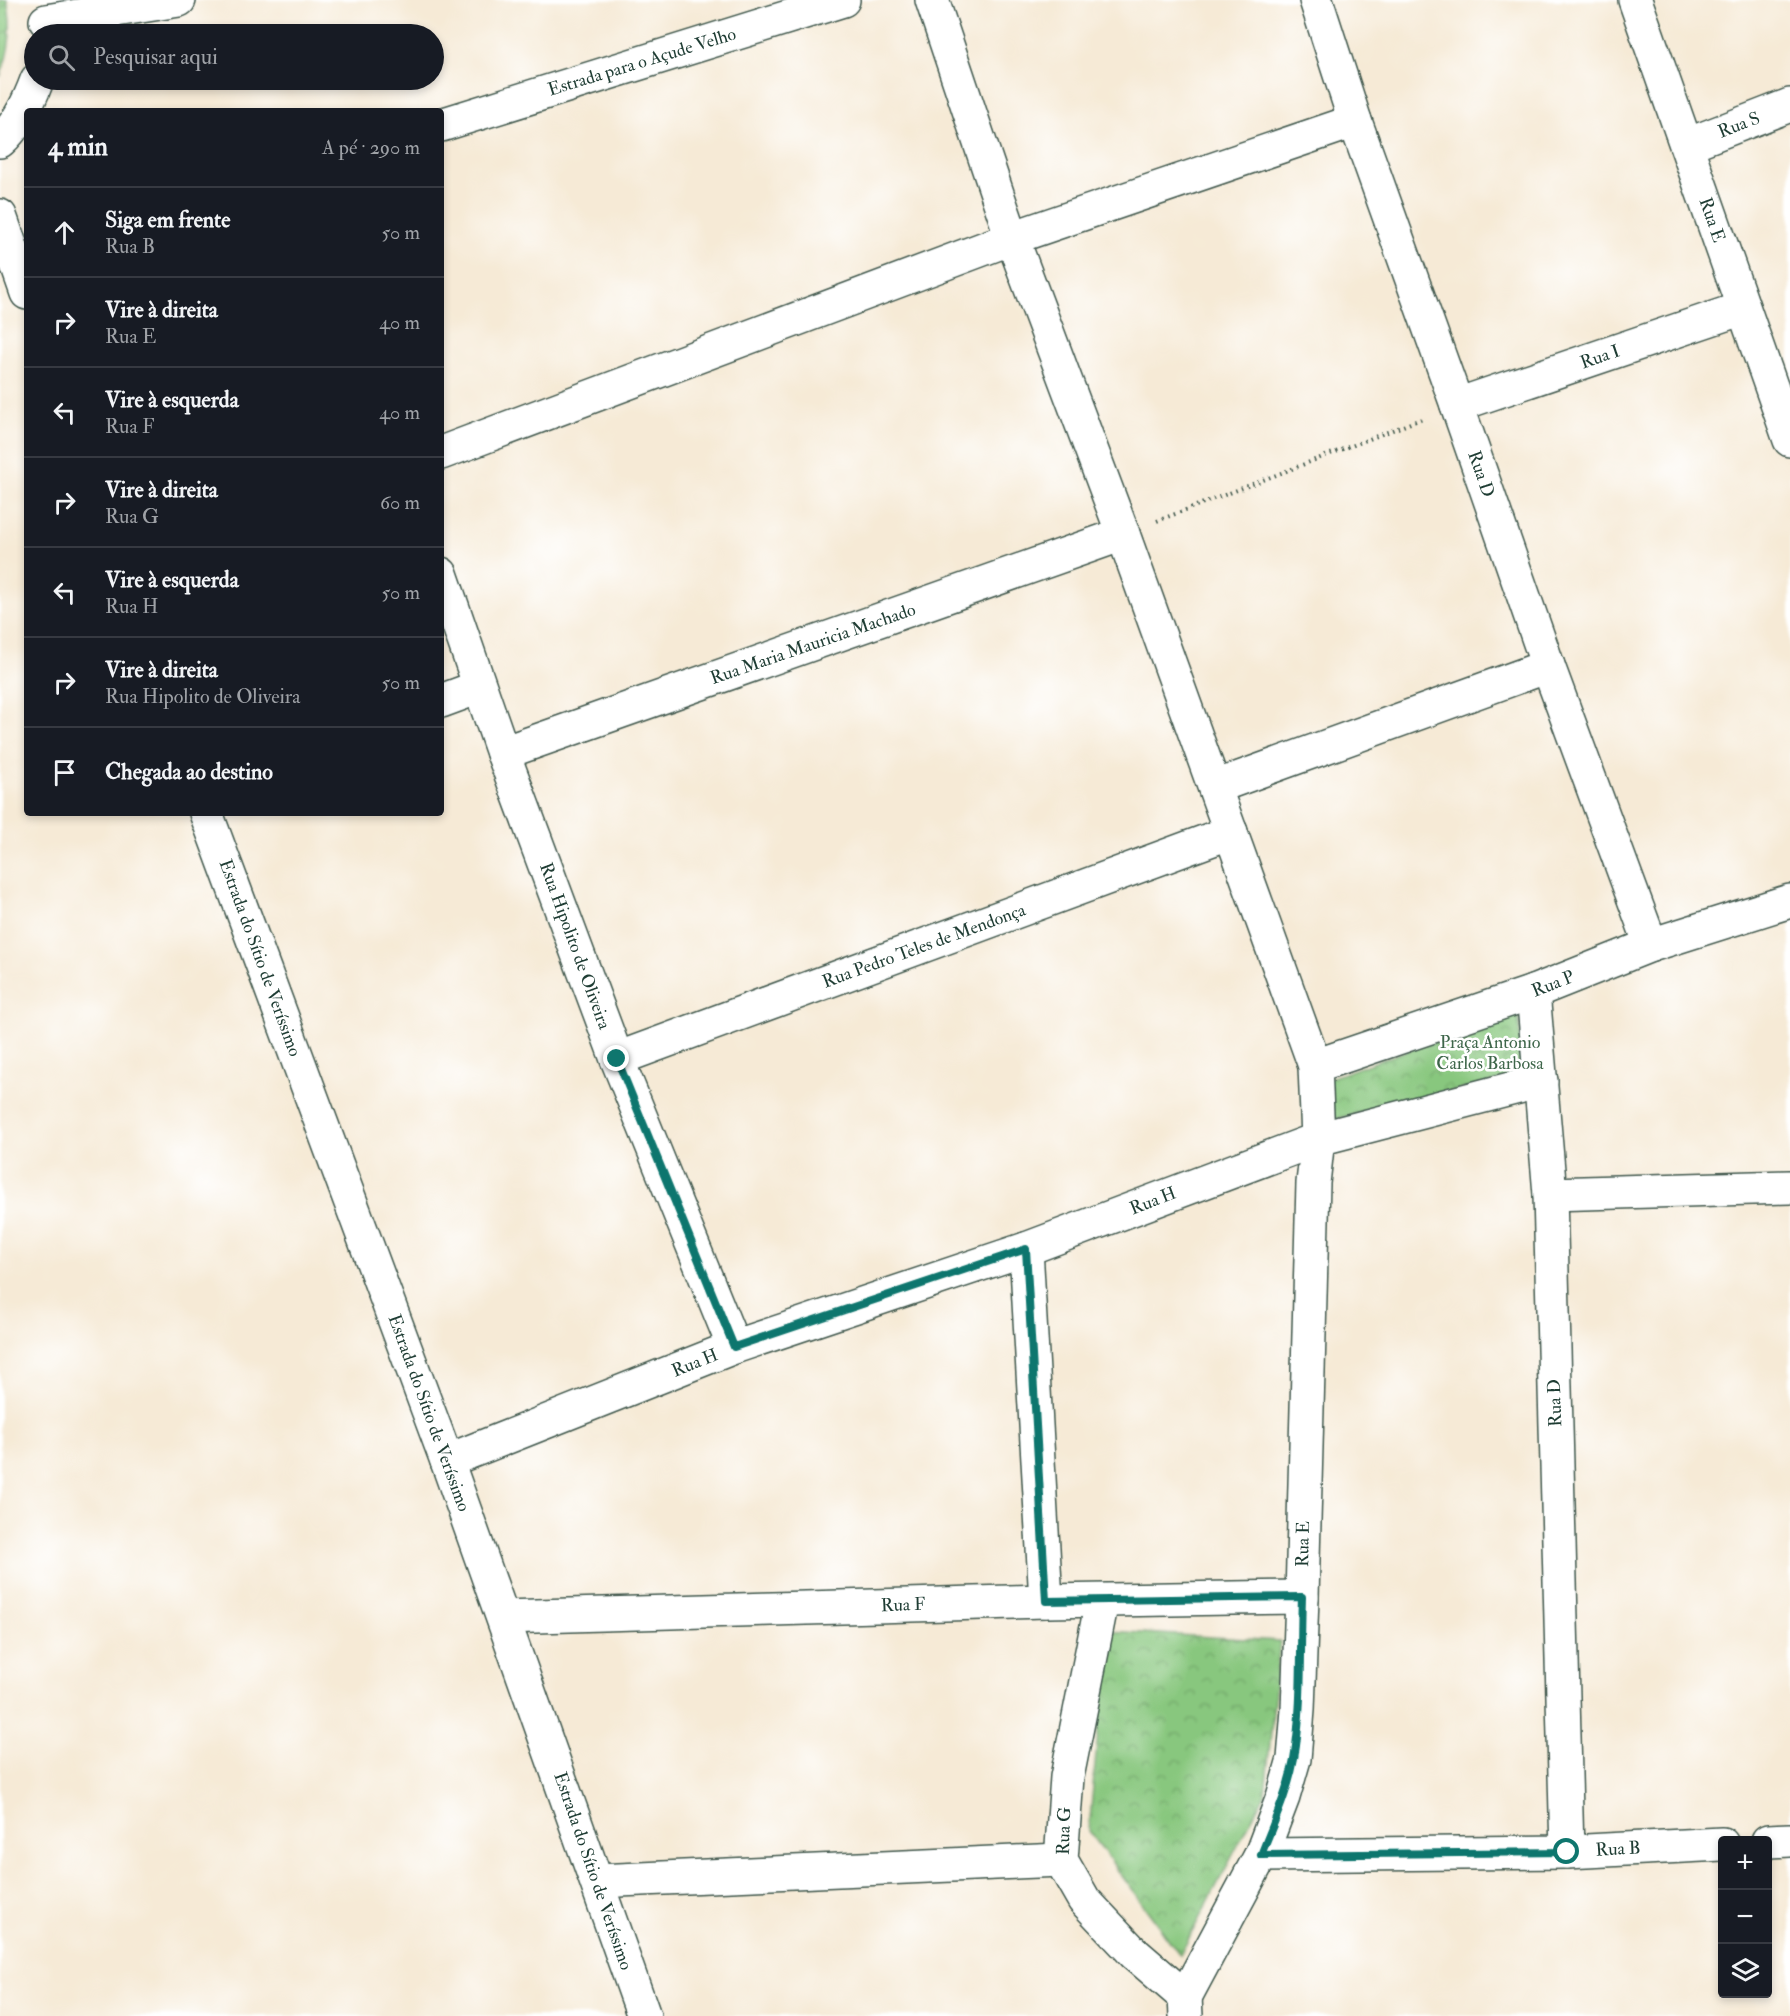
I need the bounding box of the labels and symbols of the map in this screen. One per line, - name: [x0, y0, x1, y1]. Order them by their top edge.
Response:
- street label: Estrada para o Açude Velho: [545, 22, 739, 102]
- street label: Rua S: [1715, 107, 1763, 143]
- street label: Rua E: [1694, 194, 1730, 246]
- street label: Rua I: [1577, 340, 1623, 374]
- street label: Rua D: [1462, 448, 1500, 500]
- street label: Rua Maria Mauricia Machado: [707, 598, 919, 690]
- street label: Estrada do Sítio de Veríssimo: [214, 856, 307, 1060]
- street label: Rua Hipolito de Oliveira: [534, 859, 616, 1033]
- street label: Rua Pedro Teles de Mendonça: [819, 898, 1029, 994]
- street label: Rua P: [1528, 965, 1578, 1003]
- park label: Praça Antonio Carlos Barbosa: [1436, 1031, 1544, 1075]
- route end: [603, 1045, 629, 1071]
- street label: Rua H: [1126, 1182, 1180, 1220]
- street label: Estrada do Sítio de Veríssimo: [383, 1311, 476, 1515]
- street label: Rua H: [668, 1343, 722, 1383]
- street label: Rua D: [1543, 1379, 1567, 1427]
- street label: Rua E: [1291, 1521, 1315, 1567]
- street label: Rua F: [880, 1593, 926, 1617]
- street label: Estrada do Sítio de Veríssimo: [548, 1769, 638, 1973]
- street label: Rua G: [1052, 1806, 1076, 1856]
- street label: Rua B: [1595, 1836, 1641, 1862]
- route start: [1553, 1838, 1579, 1864]

